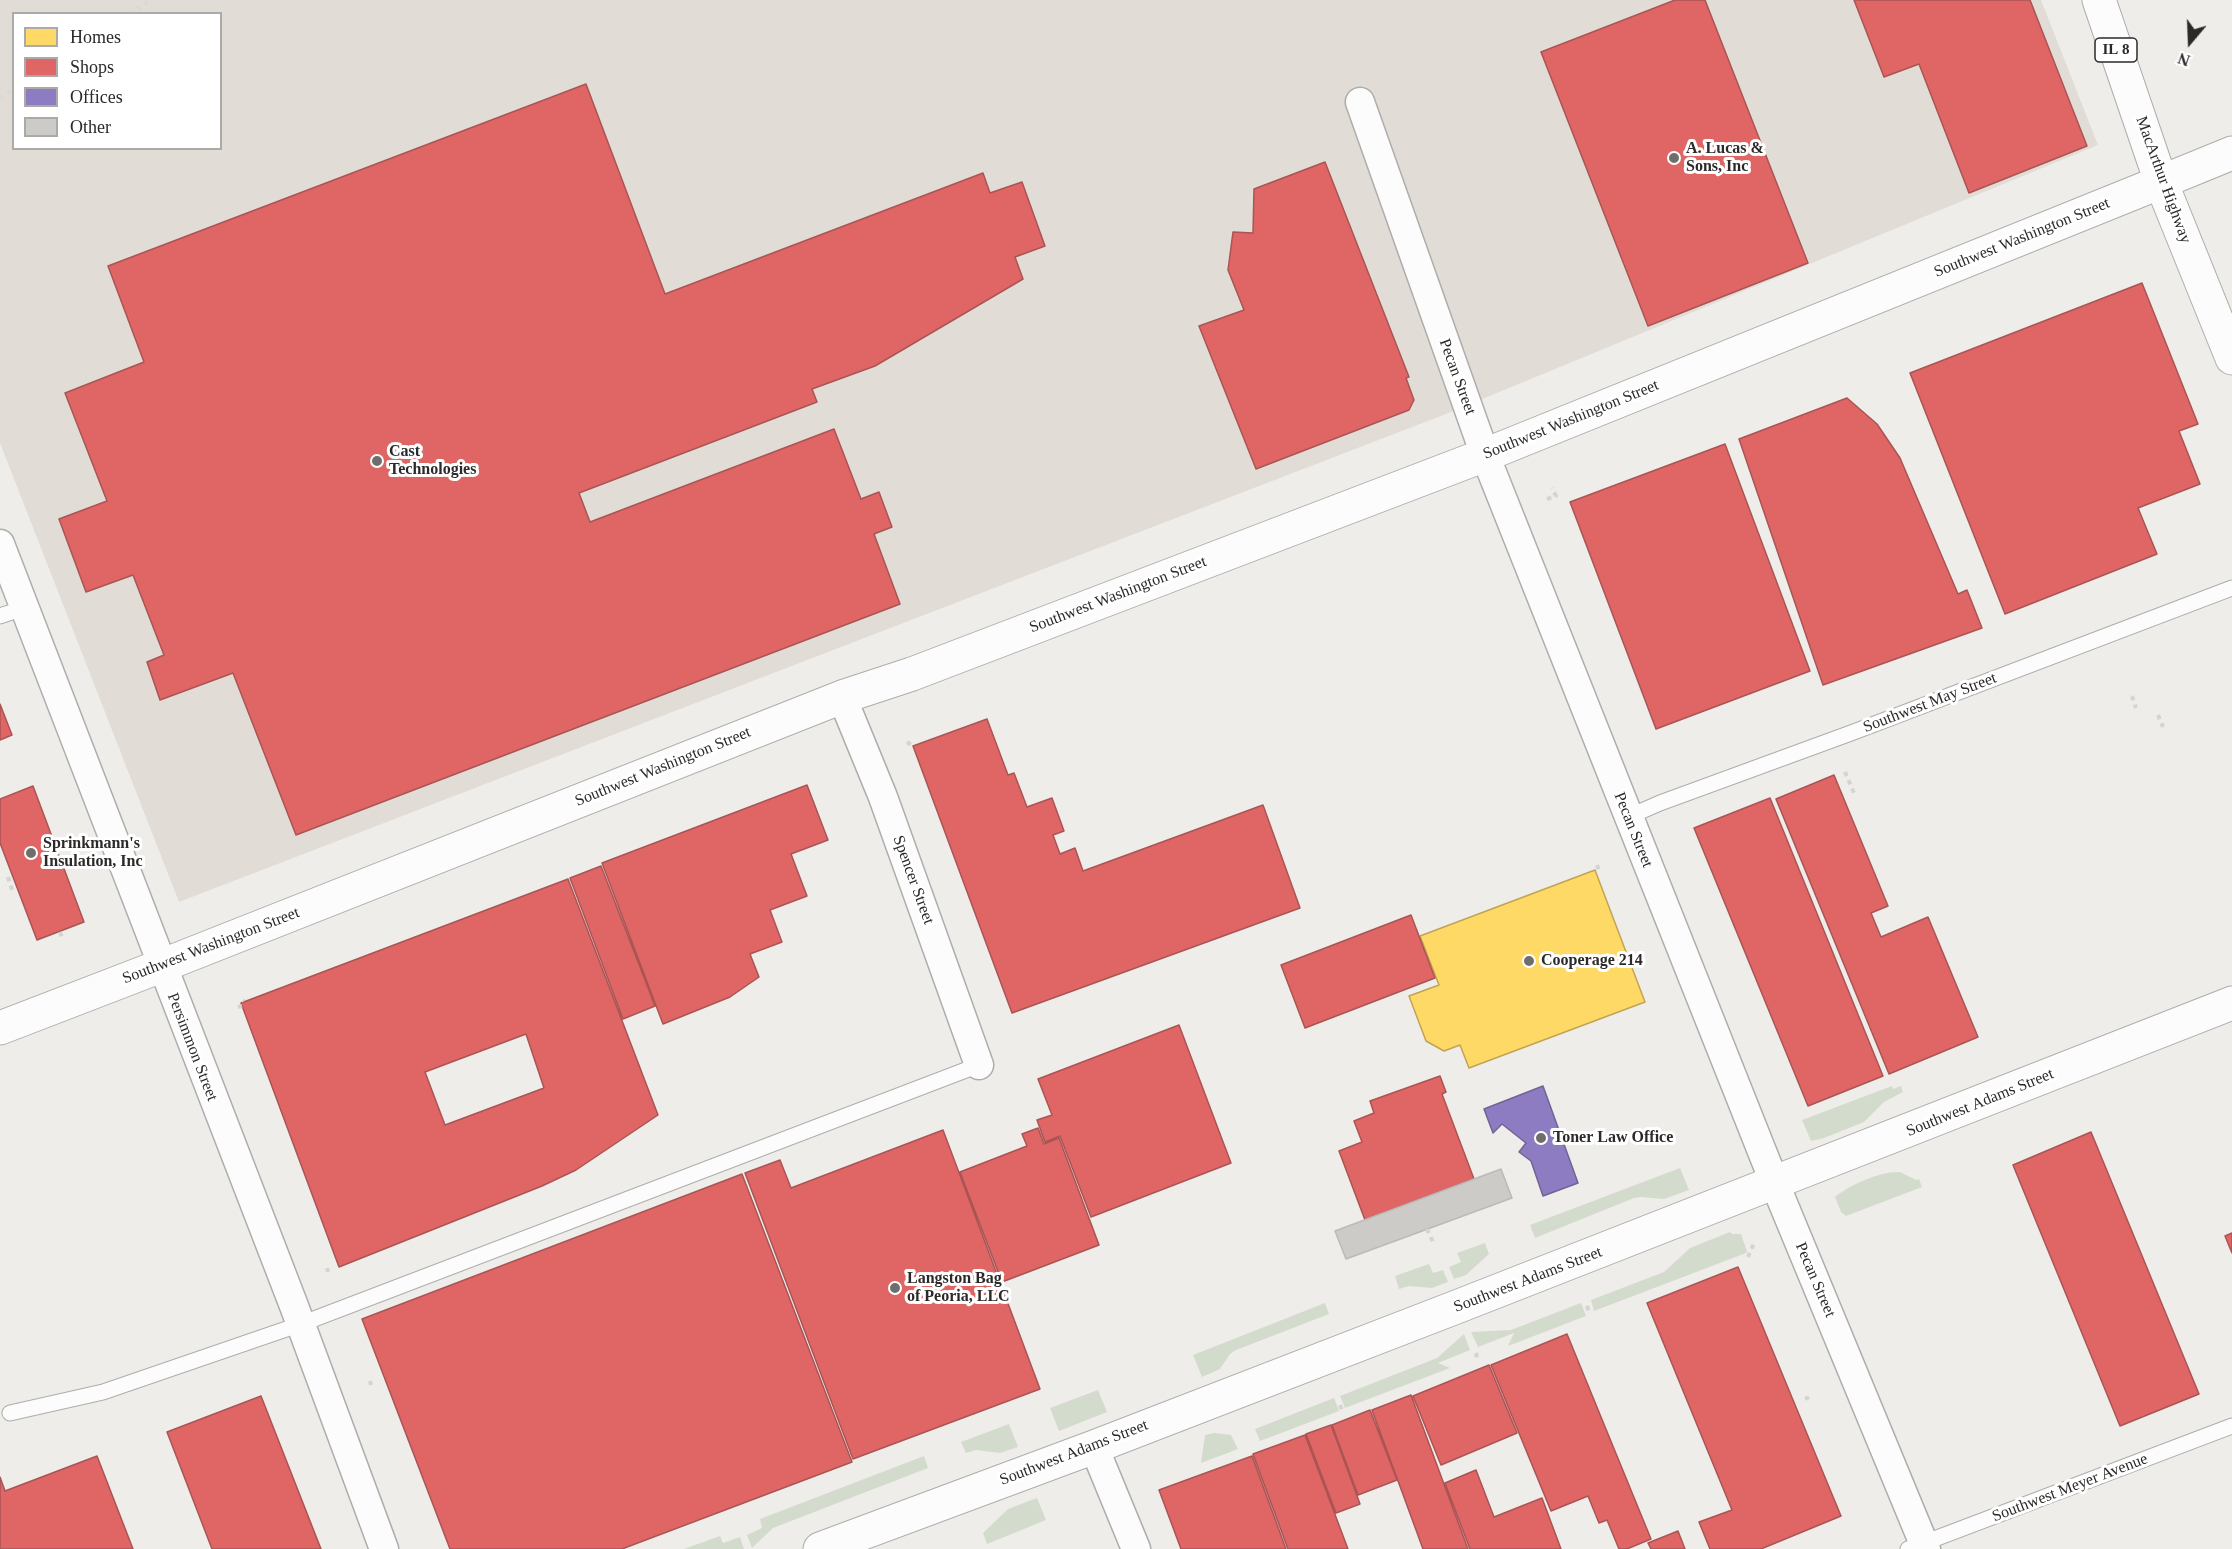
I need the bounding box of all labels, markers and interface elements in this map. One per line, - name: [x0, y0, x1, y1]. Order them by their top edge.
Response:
- legend: [12, 12, 222, 150]
- north arrow: [2160, 12, 2220, 72]
- text: Homes: [70, 27, 121, 47]
- road number: IL 8: [2095, 38, 2137, 62]
- text: N: [2176, 50, 2192, 69]
- text: Shops: [70, 57, 114, 77]
- text: Offices: [70, 87, 123, 107]
- street label: MacArthur Highway: [2131, 114, 2195, 246]
- text: Other: [70, 117, 111, 137]
- place label: A. Lucas & Sons, Inc: [1686, 139, 1764, 177]
- marker: A. Lucas & Sons, Inc: [1667, 151, 1681, 165]
- street label: Southwest Washington Street: [1931, 194, 2113, 282]
- street label: Pecan Street: [1434, 336, 1480, 418]
- street label: Southwest Washington Street: [1480, 376, 1662, 464]
- place label: Cast Technologies: [389, 442, 476, 480]
- marker: Cast Technologies: [370, 454, 384, 468]
- street label: Southwest Washington Street: [1027, 552, 1209, 638]
- street label: Southwest May Street: [1861, 669, 1999, 737]
- street label: Southwest Washington Street: [572, 723, 754, 811]
- street label: Pecan Street: [1609, 790, 1657, 870]
- street label: Spencer Street: [888, 833, 938, 927]
- place label: Sprinkmann's Insulation, Inc: [43, 834, 143, 872]
- marker: Sprinkmann's Insulation, Inc: [24, 846, 38, 860]
- street label: Southwest Washington Street: [120, 903, 302, 989]
- place label: Cooperage 214: [1541, 951, 1643, 971]
- marker: Cooperage 214: [1522, 954, 1536, 968]
- street label: Persimmon Street: [163, 990, 221, 1104]
- street label: Southwest Adams Street: [1903, 1065, 2057, 1141]
- place label: Toner Law Office: [1553, 1128, 1673, 1148]
- marker: Toner Law Office: [1534, 1131, 1548, 1145]
- street label: Pecan Street: [1791, 1240, 1839, 1320]
- street label: Southwest Adams Street: [1451, 1243, 1605, 1317]
- place label: Langston Bag of Peoria, LLC: [907, 1269, 1010, 1307]
- marker: Langston Bag of Peoria, LLC: [888, 1281, 902, 1295]
- street label: Southwest Adams Street: [997, 1416, 1151, 1490]
- street label: Southwest Meyer Avenue: [1990, 1449, 2150, 1527]

